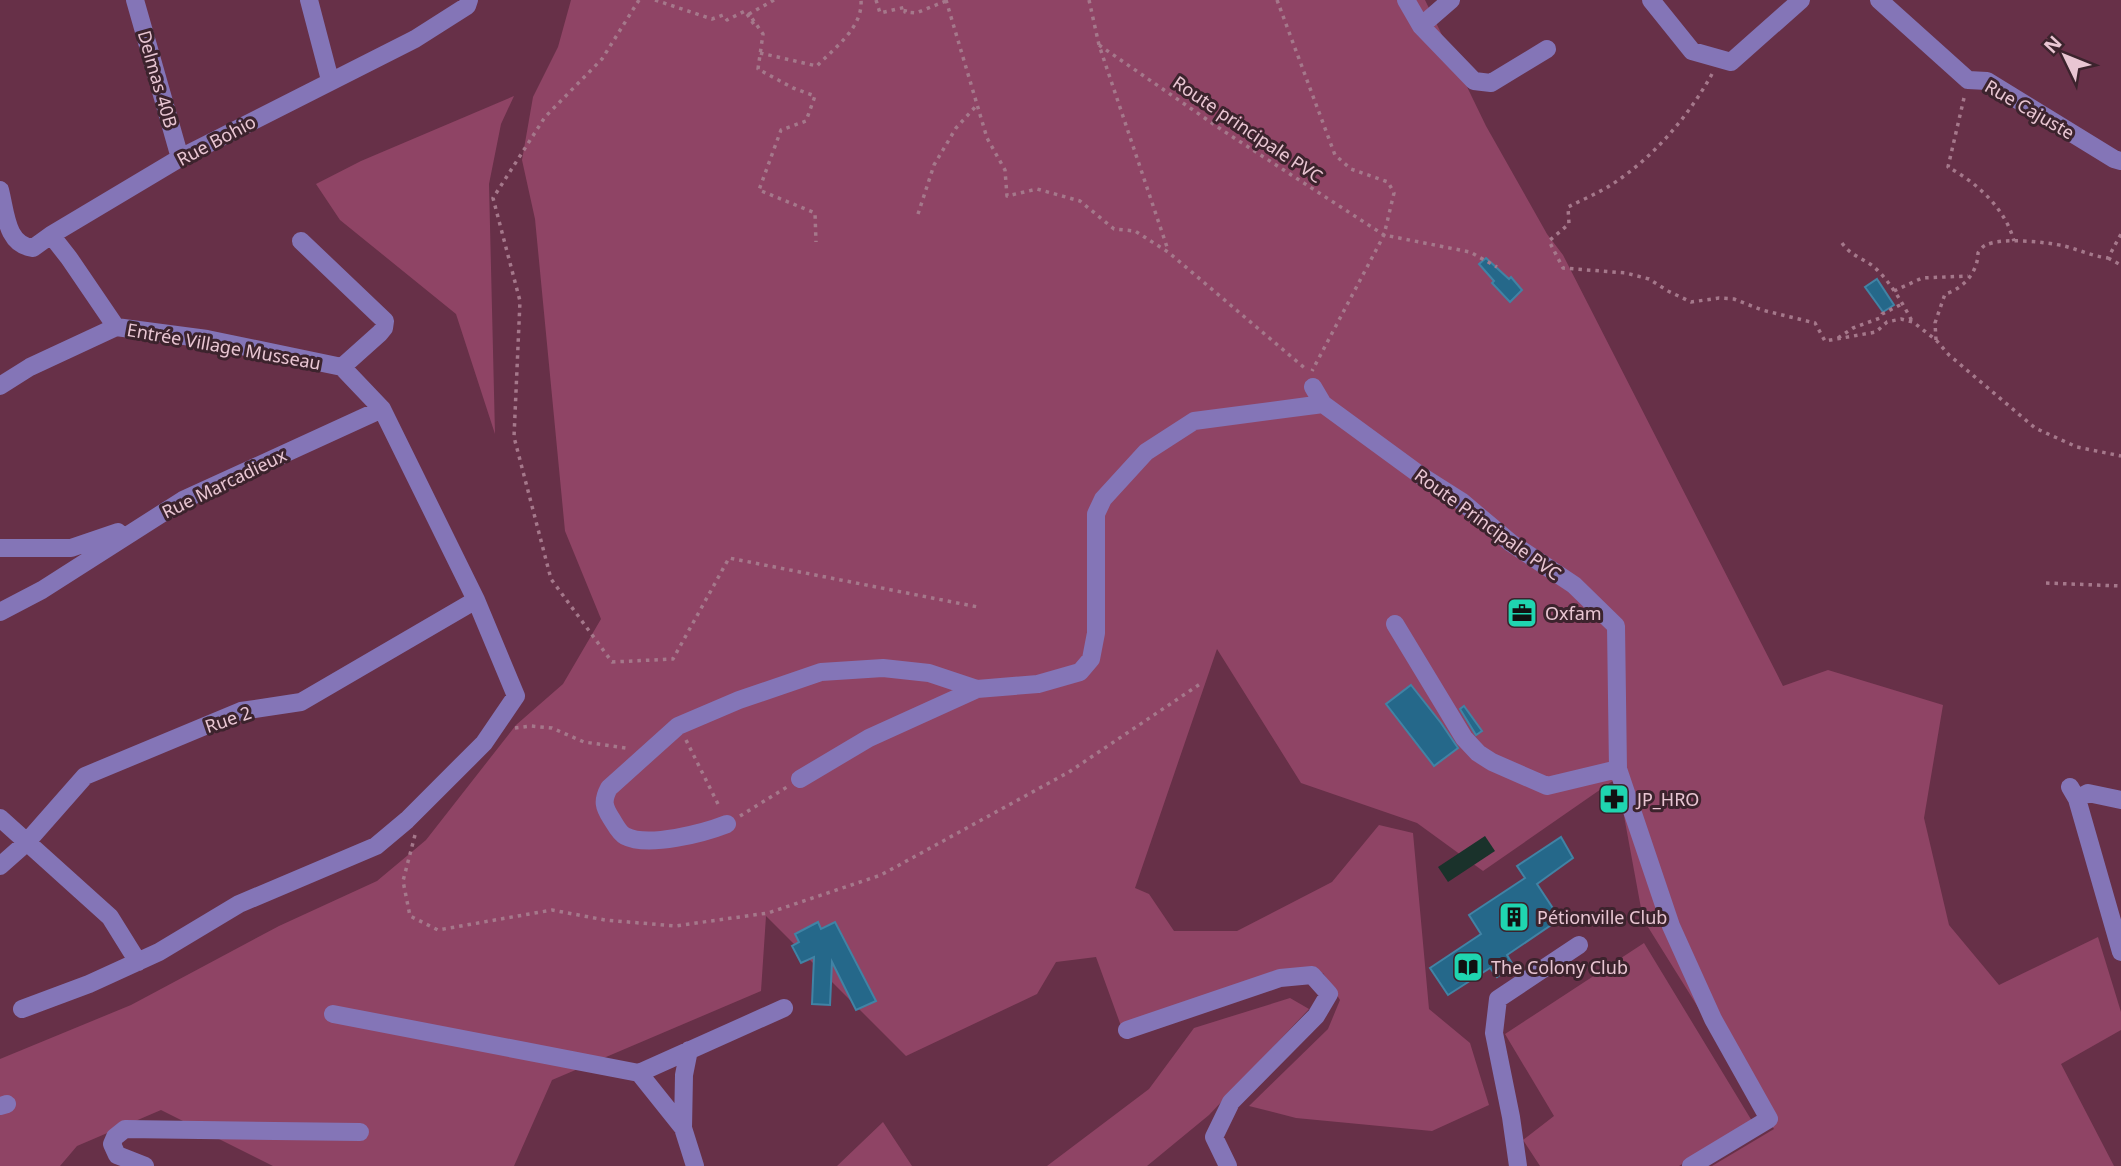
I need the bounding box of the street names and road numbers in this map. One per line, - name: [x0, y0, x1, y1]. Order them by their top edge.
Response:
- street label: Delmas 40B: [133, 27, 183, 131]
- street label: Route principale PVC: [1168, 70, 1328, 188]
- street label: Rue Cajuste: [1981, 74, 2079, 144]
- street label: Rue Bohio: [172, 109, 260, 171]
- street label: Entrée Village Musseau: [125, 317, 323, 375]
- street label: Rue Marcadieux: [158, 442, 291, 524]
- street label: Route Principale PVC: [1410, 463, 1566, 585]
- street label: Rue 2: [202, 700, 254, 738]

